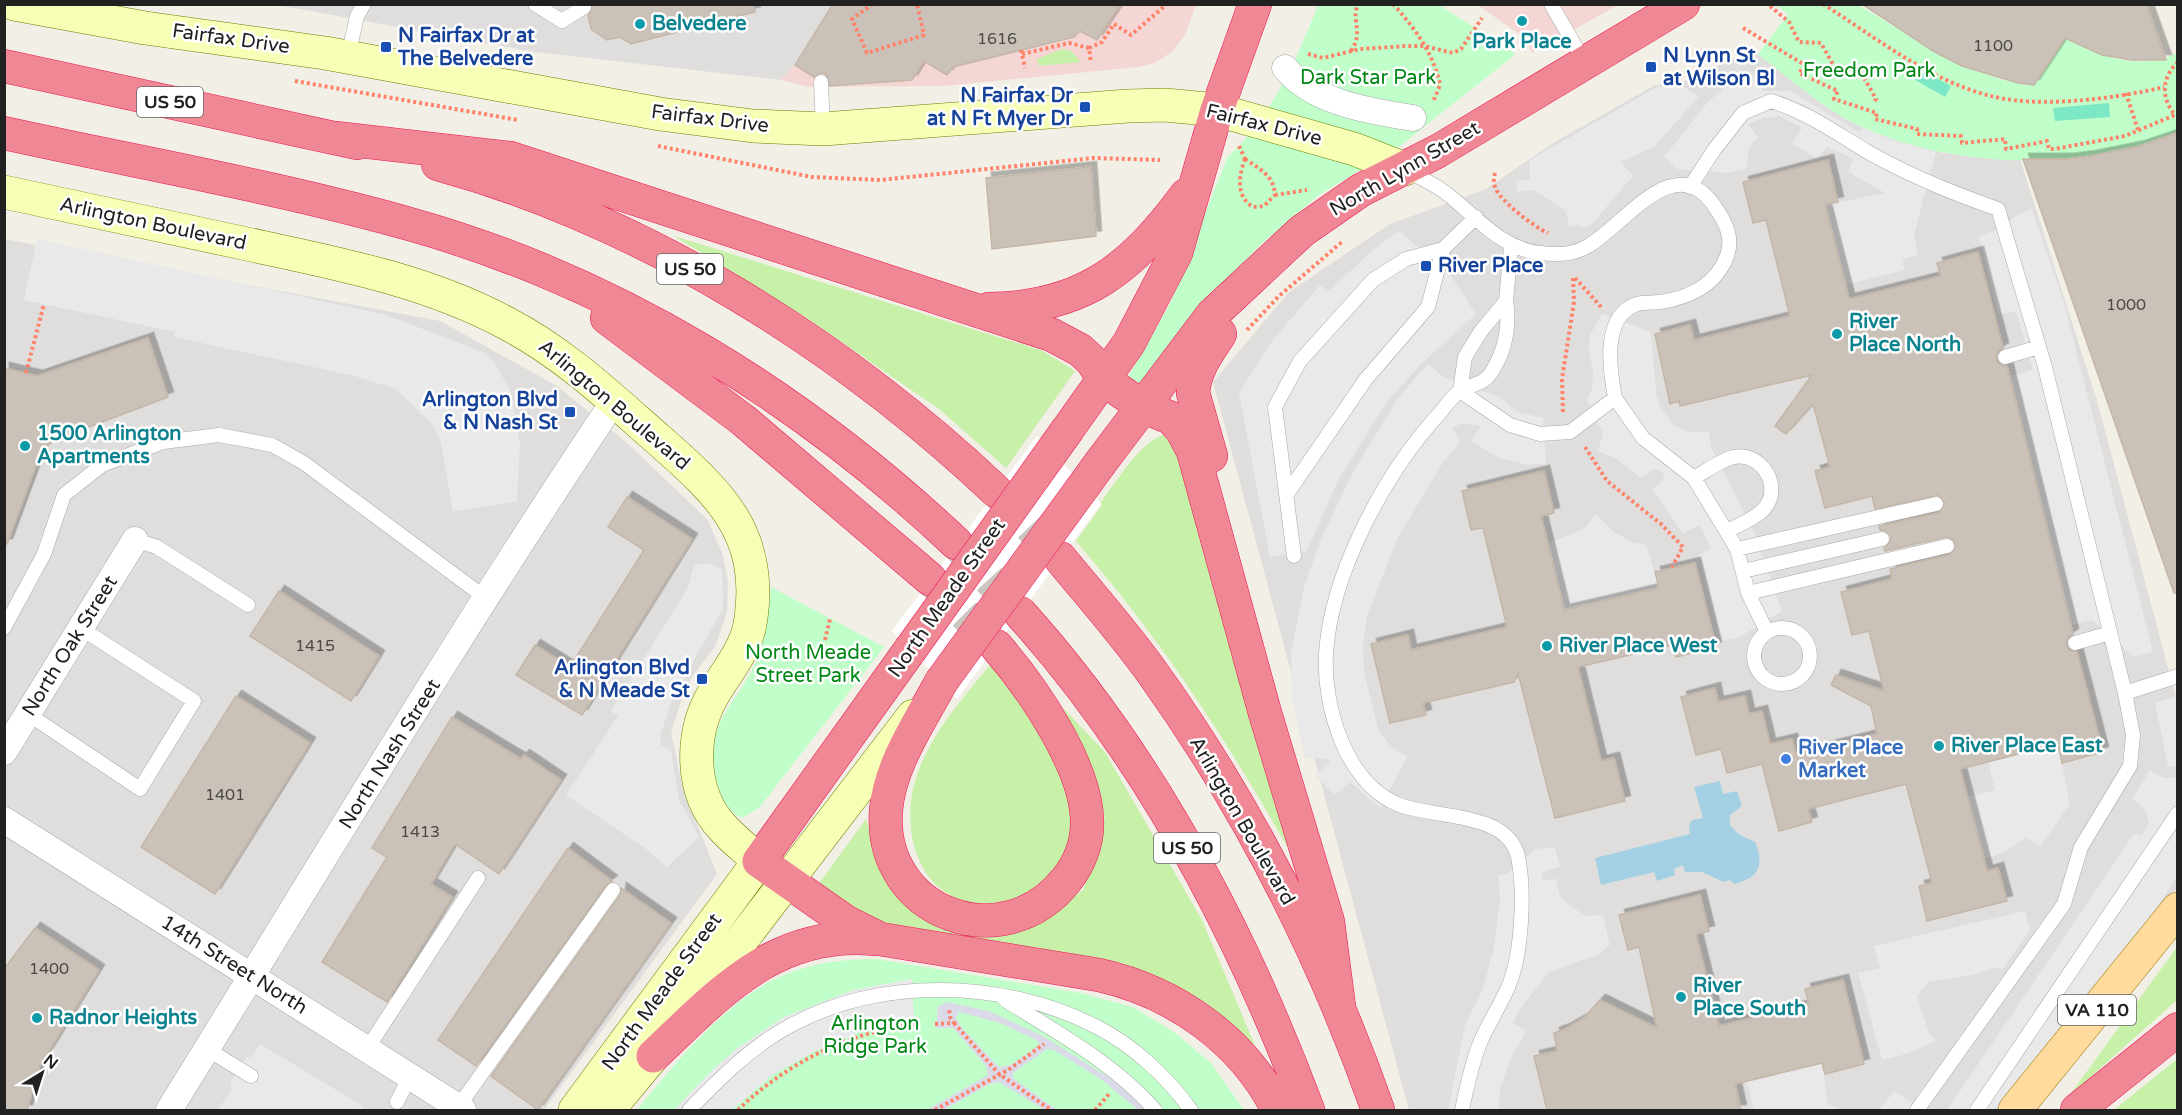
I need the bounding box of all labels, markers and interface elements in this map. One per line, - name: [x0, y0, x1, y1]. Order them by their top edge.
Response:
- place label: Belvedere: [652, 12, 746, 36]
- marker: Park Place: [1515, 14, 1529, 28]
- marker: Belvedere: [633, 17, 647, 31]
- street label: Fairfax Drive: [171, 19, 291, 59]
- place label: N Fairfax Dr at The Belvedere: [397, 24, 535, 71]
- house number: 1616: [977, 29, 1017, 49]
- place label: Park Place: [1472, 30, 1572, 54]
- house number: 1100: [1973, 36, 2013, 56]
- marker: N Fairfax Dr at The Belvedere: [379, 40, 393, 54]
- place label: N Lynn St at Wilson Bl: [1663, 44, 1775, 91]
- park label: Freedom Park: [1803, 59, 1935, 83]
- marker: N Lynn St at Wilson Bl: [1644, 60, 1658, 74]
- park label: Dark Star Park: [1300, 66, 1436, 90]
- place label: N Fairfax Dr at N Ft Myer Dr: [927, 84, 1073, 131]
- road number: US 50: [137, 87, 203, 117]
- street label: Fairfax Drive: [1204, 99, 1324, 151]
- street label: Fairfax Drive: [650, 100, 770, 138]
- marker: N Fairfax Dr at N Ft Myer Dr: [1078, 100, 1092, 114]
- street label: North Lynn Street: [1326, 116, 1485, 222]
- street label: Arlington Boulevard: [57, 192, 249, 256]
- road number: US 50: [657, 254, 723, 284]
- place label: River Place: [1438, 254, 1543, 278]
- marker: River Place: [1419, 259, 1433, 273]
- house number: 1000: [2106, 295, 2146, 315]
- place label: River Place North: [1849, 310, 1961, 357]
- marker: River Place North: [1830, 327, 1844, 341]
- street label: Arlington Boulevard: [533, 335, 695, 475]
- place label: Arlington Blvd & N Nash St: [422, 388, 558, 435]
- marker: Arlington Blvd & N Nash St: [563, 405, 577, 419]
- place label: 1500 Arlington Apartments: [37, 422, 182, 469]
- marker: 1500 Arlington Apartments: [18, 439, 32, 453]
- street label: North Meade Street: [883, 514, 1011, 682]
- street label: North Oak Street: [17, 571, 123, 721]
- place label: River Place West: [1559, 634, 1718, 658]
- house number: 1415: [295, 636, 335, 656]
- marker: River Place West: [1540, 639, 1554, 653]
- park label: North Meade Street Park: [745, 641, 871, 688]
- place label: Arlington Blvd & N Meade St: [554, 656, 690, 703]
- marker: Arlington Blvd & N Meade St: [695, 672, 709, 686]
- street label: North Nash Street: [334, 674, 446, 833]
- street label: Arlington Boulevard: [1184, 733, 1300, 909]
- place label: River Place East: [1951, 734, 2103, 758]
- place label: River Place Market: [1798, 736, 1903, 783]
- marker: River Place East: [1932, 739, 1946, 753]
- marker: River Place Market: [1779, 752, 1793, 766]
- house number: 1401: [205, 785, 245, 805]
- house number: 1413: [400, 822, 440, 842]
- road number: US 50: [1154, 833, 1220, 863]
- street label: North Meade Street: [597, 908, 727, 1075]
- street label: 14th Street North: [156, 910, 312, 1020]
- house number: 1400: [29, 959, 69, 979]
- place label: River Place South: [1693, 974, 1806, 1021]
- marker: River Place South: [1674, 990, 1688, 1004]
- road number: VA 110: [2058, 995, 2136, 1025]
- place label: Radnor Heights: [49, 1006, 198, 1030]
- marker: Radnor Heights: [30, 1011, 44, 1025]
- park label: Arlington Ridge Park: [823, 1012, 927, 1059]
- north arrow: [12, 1043, 72, 1103]
- text: N: [39, 1050, 62, 1074]

